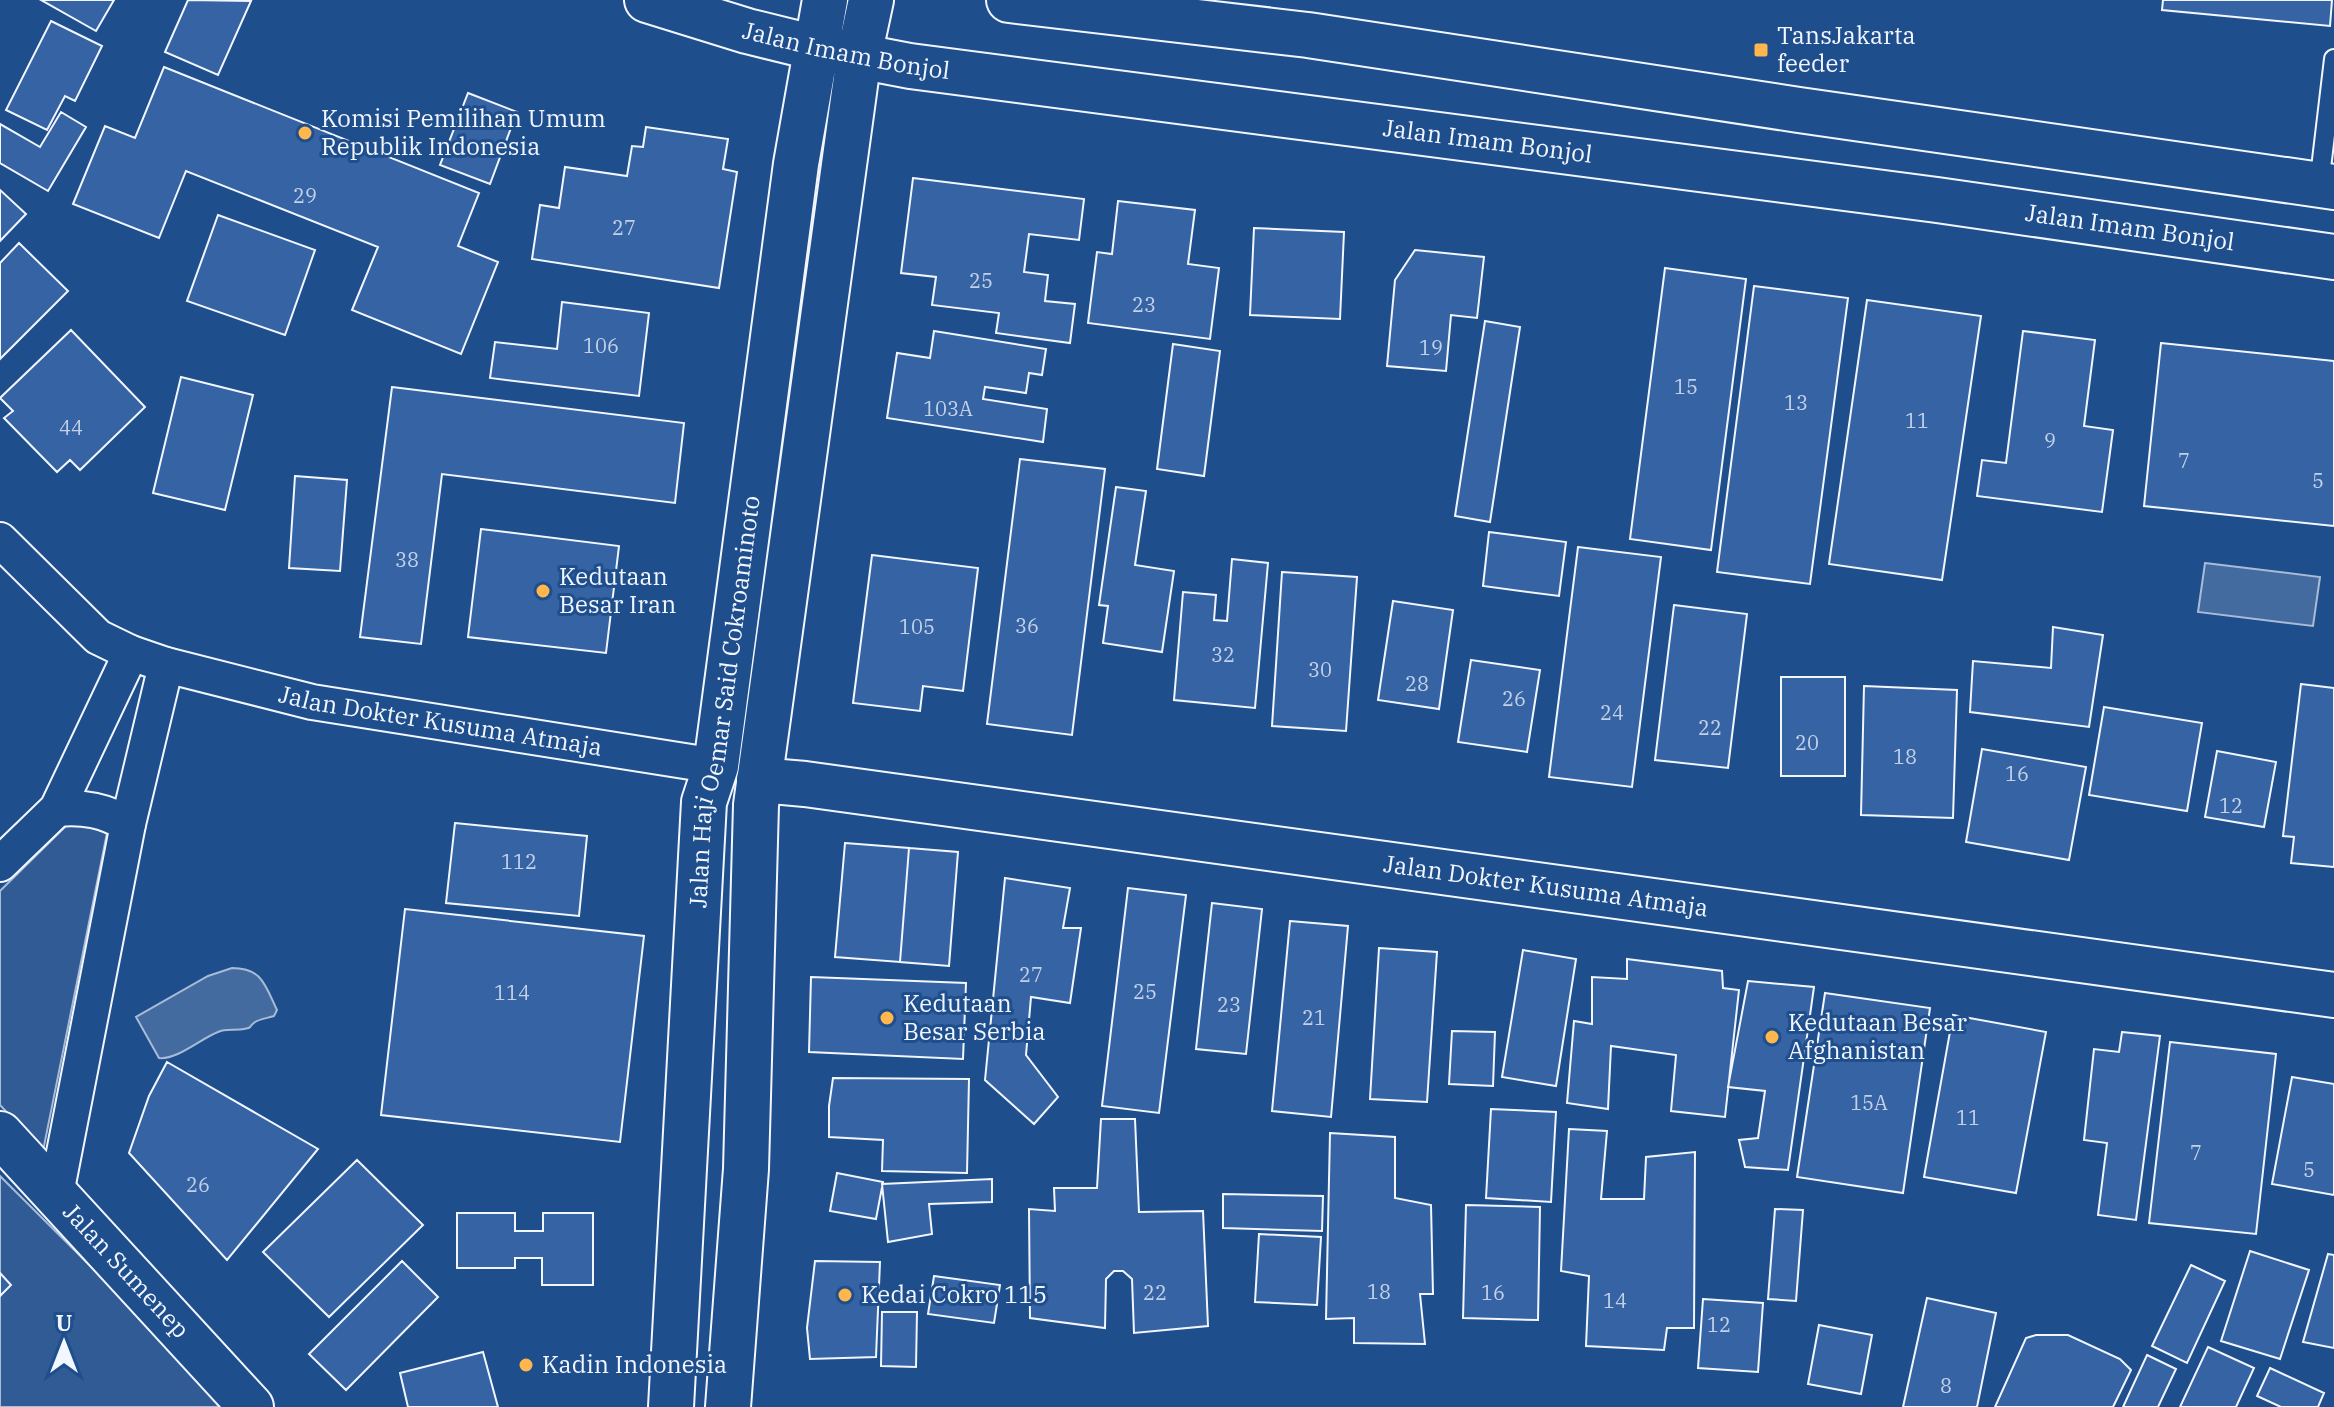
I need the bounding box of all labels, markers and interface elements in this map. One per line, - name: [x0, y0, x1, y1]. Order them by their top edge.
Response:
- street label: Jalan Imam Bonjol: [739, 13, 952, 86]
- place label: TansJakarta feeder: [1777, 19, 1915, 79]
- marker: TansJakarta feeder: [1752, 41, 1770, 59]
- place label: Komisi Pemilihan Umum Republik Indonesia: [321, 102, 606, 162]
- street label: Jalan Imam Bonjol: [1381, 111, 1594, 170]
- marker: Komisi Pemilihan Umum Republik Indonesia: [296, 124, 314, 142]
- house number: 29: [293, 182, 317, 209]
- street label: Jalan Imam Bonjol: [2023, 196, 2237, 258]
- house number: 27: [612, 214, 636, 241]
- house number: 25: [969, 267, 993, 294]
- house number: 23: [1132, 291, 1156, 318]
- house number: 106: [583, 332, 619, 359]
- house number: 19: [1419, 334, 1443, 361]
- house number: 15: [1674, 373, 1698, 400]
- house number: 13: [1784, 389, 1808, 416]
- house number: 103A: [923, 395, 973, 422]
- house number: 11: [1905, 407, 1929, 434]
- house number: 44: [59, 414, 83, 441]
- house number: 9: [2044, 427, 2056, 454]
- house number: 7: [2178, 447, 2190, 474]
- house number: 5: [2312, 467, 2324, 494]
- street label: Jalan Haji Oemar Said Cokroaminoto: [681, 494, 767, 909]
- house number: 38: [395, 546, 419, 573]
- place label: Kedutaan Besar Iran: [559, 560, 676, 620]
- marker: Kedutaan Besar Iran: [534, 582, 552, 600]
- house number: 36: [1015, 612, 1039, 639]
- house number: 105: [899, 613, 935, 640]
- house number: 32: [1211, 641, 1235, 668]
- house number: 30: [1308, 656, 1332, 683]
- house number: 28: [1405, 670, 1429, 697]
- street label: Jalan Dokter Kusuma Atmaja: [275, 677, 605, 763]
- house number: 26: [1502, 685, 1526, 712]
- house number: 24: [1600, 699, 1624, 726]
- house number: 22: [1698, 714, 1722, 741]
- house number: 20: [1795, 729, 1819, 756]
- house number: 18: [1893, 743, 1917, 770]
- house number: 16: [2005, 760, 2029, 787]
- house number: 12: [2219, 792, 2243, 819]
- street label: Jalan Dokter Kusuma Atmaja: [1382, 847, 1710, 923]
- house number: 112: [501, 848, 537, 875]
- house number: 27: [1019, 961, 1043, 988]
- house number: 25: [1133, 978, 1157, 1005]
- house number: 114: [494, 979, 530, 1006]
- place label: Kedutaan Besar Serbia: [903, 987, 1046, 1047]
- house number: 23: [1217, 991, 1241, 1018]
- house number: 21: [1302, 1004, 1326, 1031]
- place label: Kedutaan Besar Afghanistan: [1788, 1006, 1967, 1066]
- marker: Kedutaan Besar Serbia: [878, 1009, 896, 1027]
- marker: Kedutaan Besar Afghanistan: [1763, 1028, 1781, 1046]
- house number: 15A: [1850, 1089, 1888, 1116]
- house number: 11: [1956, 1104, 1980, 1131]
- house number: 7: [2190, 1139, 2202, 1166]
- house number: 5: [2303, 1156, 2315, 1183]
- house number: 26: [186, 1171, 210, 1198]
- street label: Jalan Sumenep: [56, 1196, 197, 1345]
- place label: Kedai Cokro 115: [861, 1278, 1047, 1310]
- house number: 18: [1367, 1278, 1391, 1305]
- house number: 22: [1143, 1279, 1167, 1306]
- house number: 16: [1481, 1279, 1505, 1306]
- marker: Kedai Cokro 115: [836, 1286, 854, 1304]
- house number: 14: [1603, 1287, 1627, 1314]
- north arrow: [24, 1303, 104, 1383]
- text: U: [56, 1308, 73, 1337]
- house number: 12: [1707, 1311, 1731, 1338]
- place label: Kadin Indonesia: [542, 1348, 727, 1380]
- marker: Kadin Indonesia: [517, 1356, 535, 1374]
- house number: 8: [1940, 1372, 1952, 1399]

